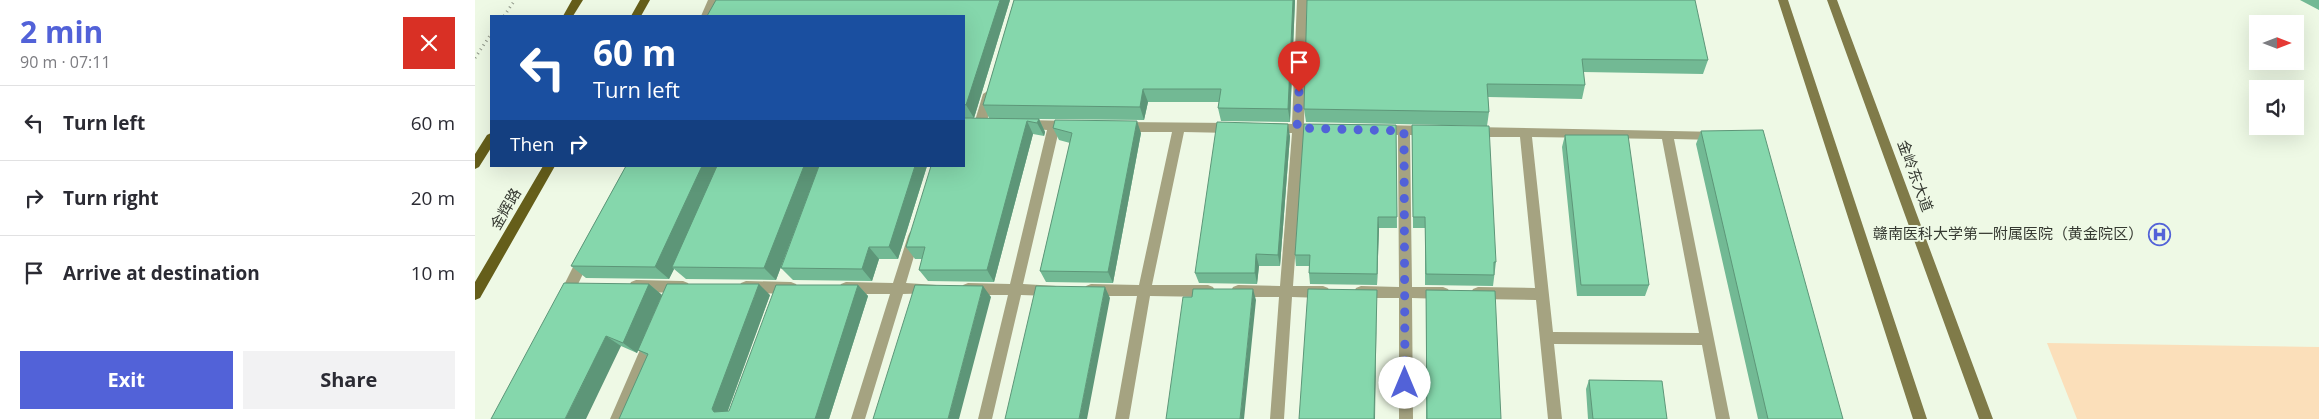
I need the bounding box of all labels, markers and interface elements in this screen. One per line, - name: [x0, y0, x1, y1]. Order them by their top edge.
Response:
- text: 2 min: [20, 11, 103, 52]
- north arrow: [2249, 15, 2304, 70]
- map controls: [2249, 15, 2304, 135]
- button: close: [403, 17, 455, 69]
- text: 60 m: [593, 29, 676, 76]
- icon: left: [510, 35, 575, 100]
- pin: [1278, 41, 1320, 92]
- icon: arrive: [1285, 48, 1313, 76]
- text: 90 m · 07:11: [20, 51, 111, 73]
- text: Turn left: [593, 74, 680, 104]
- button: sound: [2249, 80, 2304, 135]
- icon: left: [20, 109, 48, 137]
- text: Turn left: [63, 110, 145, 136]
- text: 60 m: [411, 110, 455, 136]
- icon: right: [564, 130, 592, 158]
- text: Then: [510, 131, 554, 157]
- street label: 金岭东大道: [1894, 137, 1938, 214]
- icon: right: [20, 184, 48, 212]
- street label: 金辉路: [485, 184, 525, 233]
- text: Turn right: [63, 185, 158, 211]
- text: 20 m: [411, 185, 455, 211]
- hospital icon: 赣南医科大学第一附属医院（黄金院区）: [2147, 222, 2171, 246]
- place label: 赣南医科大学第一附属医院（黄金院区）: [1873, 223, 2143, 243]
- icon: arrive: [20, 259, 48, 287]
- text: Arrive at destination: [63, 260, 260, 286]
- text: 10 m: [411, 260, 455, 286]
- button: Exit: [20, 351, 233, 409]
- button: Share: [243, 351, 455, 409]
- position arrow: [1378, 356, 1430, 408]

